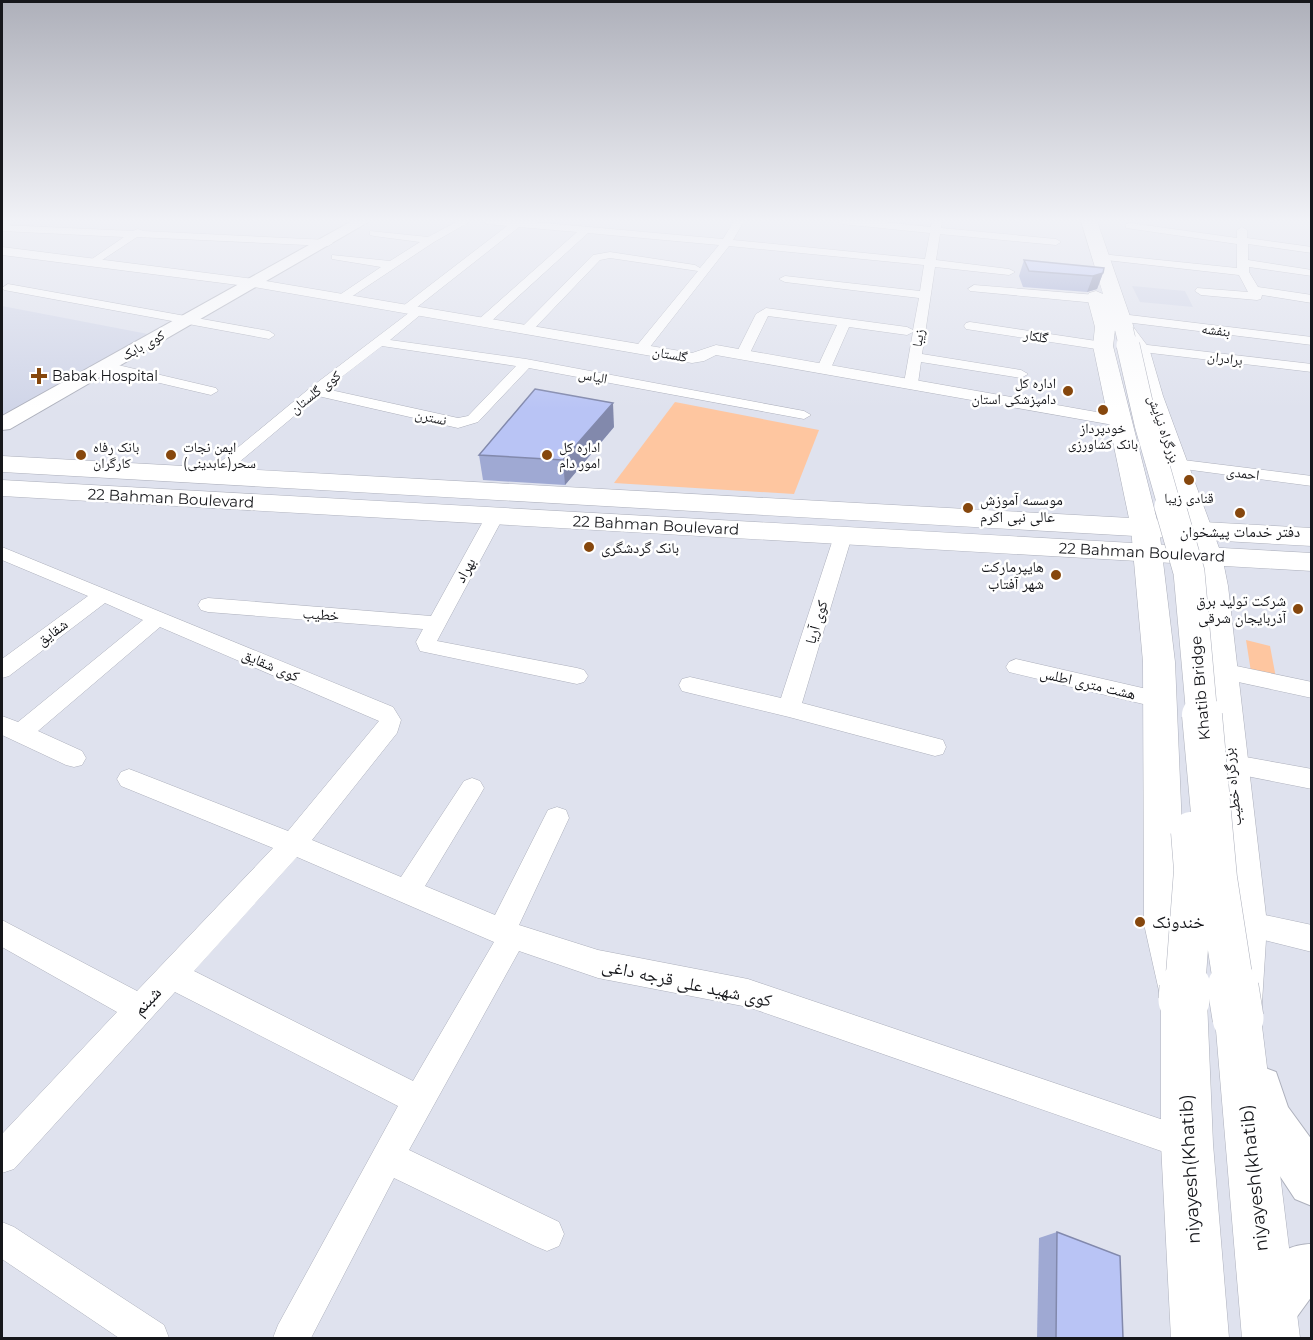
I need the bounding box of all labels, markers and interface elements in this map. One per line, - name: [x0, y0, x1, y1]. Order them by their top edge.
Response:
- street label: بنفشه: [1201, 319, 1232, 341]
- street label: گلکار: [1021, 325, 1050, 347]
- street label: کوی بابک: [118, 326, 168, 364]
- street label: زیبا: [908, 328, 928, 348]
- street label: گلستان: [651, 342, 689, 366]
- street label: برادران: [1206, 347, 1244, 369]
- street label: الیاس: [577, 364, 609, 388]
- street label: کوی گلستان: [286, 366, 344, 418]
- marker: Babak Hospital: [30, 367, 48, 385]
- place label: Babak Hospital: [52, 367, 158, 385]
- place label: اداره کل دامپزشکی استان: [972, 374, 1056, 408]
- marker: اداره کل دامپزشکی استان: [1061, 384, 1075, 398]
- street label: بزرگراه نیایش: [1144, 393, 1184, 465]
- marker: خودپرداز بانک کشاورزی: [1096, 403, 1110, 417]
- street label: نسترن: [413, 405, 449, 429]
- place label: خودپرداز بانک کشاورزی: [1068, 419, 1138, 453]
- place label: بانک رفاه کارگران: [93, 438, 139, 472]
- place label: ایمن نجات سحر(عابدینی): [183, 438, 256, 472]
- place label: اداره کل امور دام: [559, 438, 600, 473]
- marker: بانک رفاه کارگران: [74, 448, 88, 462]
- marker: ایمن نجات سحر(عابدینی): [164, 448, 178, 462]
- marker: اداره کل امور دام: [540, 448, 554, 462]
- street label: احمدی: [1225, 462, 1261, 484]
- marker: قنادی زیبا: [1182, 473, 1196, 487]
- street label: 22 Bahman Boulevard: [87, 484, 255, 512]
- place label: قنادی زیبا: [1164, 489, 1214, 507]
- place label: موسسه آموزش عالی نبی اکرم: [980, 490, 1063, 527]
- marker: موسسه آموزش عالی نبی اکرم: [961, 501, 975, 515]
- marker: دفتر خدمات پیشخوان: [1233, 506, 1247, 520]
- street label: 22 Bahman Boulevard: [572, 511, 740, 539]
- place label: دفتر خدمات پیشخوان: [1180, 522, 1300, 542]
- place label: بانک گردشگری: [601, 538, 679, 558]
- street label: 22 Bahman Boulevard: [1058, 538, 1226, 566]
- marker: بانک گردشگری: [582, 540, 596, 554]
- street label: بهراد: [450, 554, 480, 586]
- place label: هایپرمارکت شهر آفتاب: [981, 557, 1044, 593]
- marker: هایپرمارکت شهر آفتاب: [1049, 568, 1063, 582]
- place label: شرکت تولید برق آذربایجان شرقی: [1196, 591, 1287, 628]
- street label: کوی آریا: [800, 598, 833, 646]
- marker: شرکت تولید برق آذربایجان شرقی: [1291, 602, 1305, 616]
- street label: خطیب: [302, 603, 340, 625]
- street label: شقایق: [33, 614, 72, 651]
- street label: Khatib Bridge: [1186, 635, 1214, 741]
- street label: کوی شقایق: [239, 644, 303, 687]
- street label: هشت متری اطلس: [1038, 663, 1138, 704]
- street label: بزرگراه خطیب: [1218, 747, 1246, 827]
- place label: خندونک: [1152, 911, 1205, 933]
- marker: خندونک: [1133, 915, 1147, 929]
- street label: کوی شهید علی قرجه داغی: [600, 954, 774, 1012]
- street label: شبنم: [128, 982, 167, 1021]
- street label: niyayesh(Khatib): [1175, 1094, 1205, 1244]
- street label: niyayesh(khatib): [1235, 1103, 1273, 1253]

